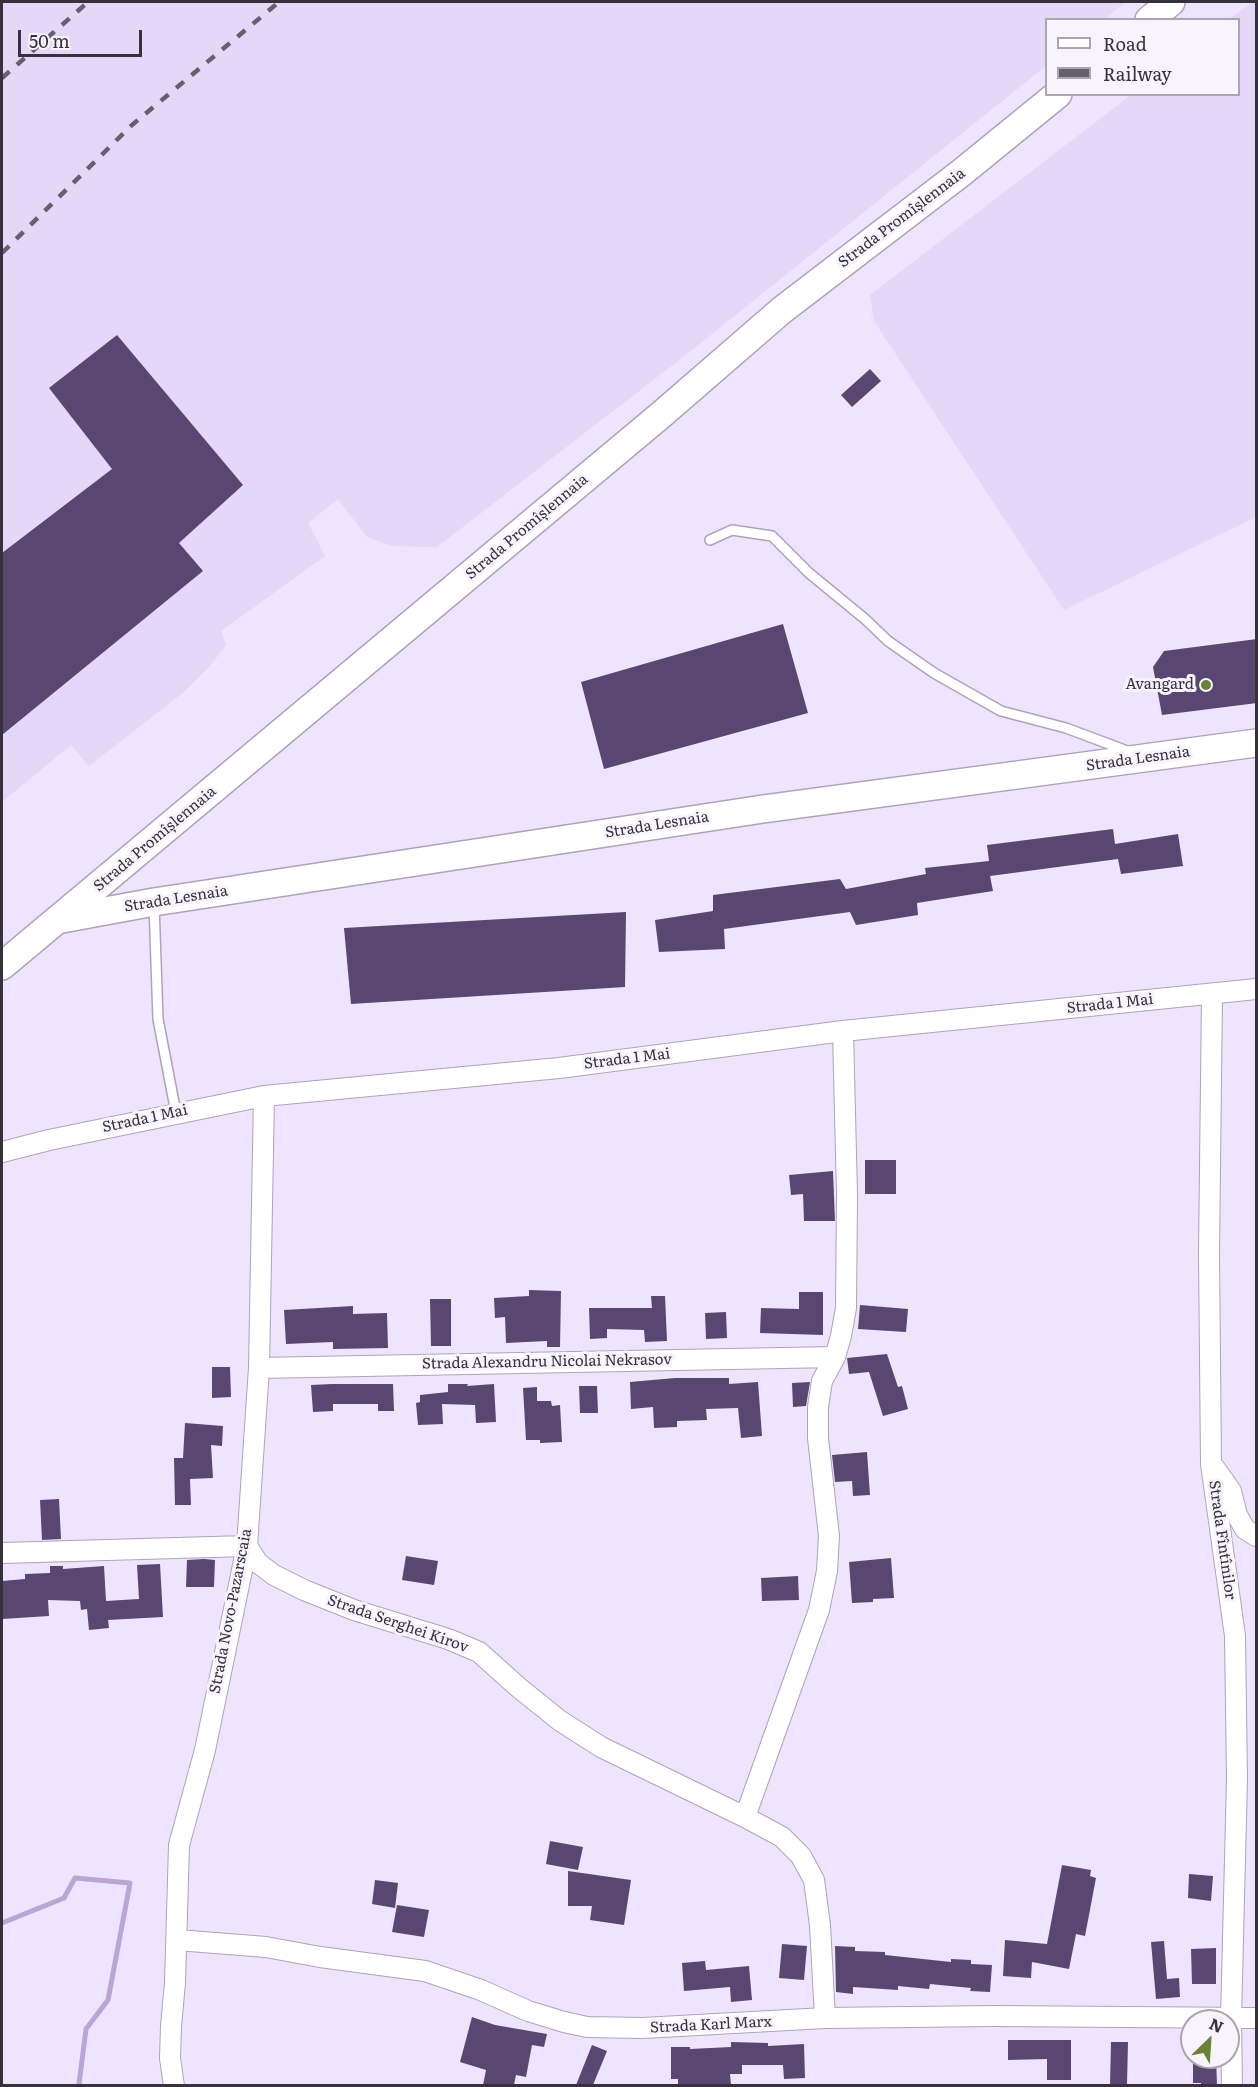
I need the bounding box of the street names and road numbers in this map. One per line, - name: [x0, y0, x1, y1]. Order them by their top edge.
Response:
- street label: Strada Promîșlennaia: [835, 164, 969, 272]
- street label: Strada Promîșlennaia: [462, 471, 592, 583]
- street label: Strada Lesnaia: [1085, 743, 1191, 775]
- street label: Strada Promîșlennaia: [90, 783, 220, 895]
- street label: Strada Lesnaia: [604, 808, 710, 842]
- street label: Strada Lesnaia: [123, 882, 229, 916]
- street label: Strada 1 Mai: [1066, 991, 1154, 1017]
- street label: Strada 1 Mai: [583, 1045, 671, 1073]
- street label: Strada 1 Mai: [101, 1101, 189, 1137]
- street label: Strada Alexandru Nicolai Nekrasov: [422, 1351, 672, 1373]
- street label: Strada Fîntînilor: [1205, 1479, 1239, 1601]
- street label: Strada Novo-Pazarscaia: [206, 1527, 256, 1695]
- street label: Strada Serghei Kirov: [325, 1591, 471, 1657]
- street label: Strada Karl Marx: [650, 2013, 772, 2037]

